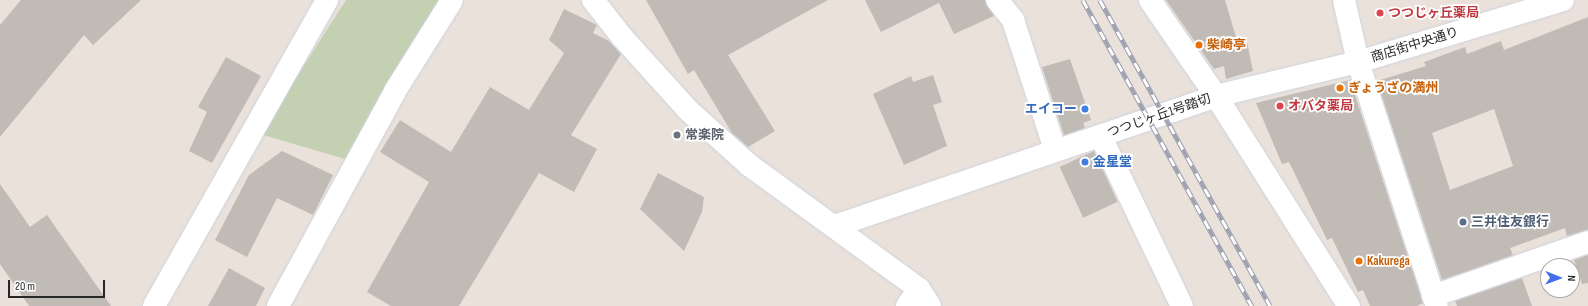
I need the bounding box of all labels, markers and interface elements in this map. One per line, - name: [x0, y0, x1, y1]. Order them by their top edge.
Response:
- place label: つつじヶ丘薬局: [1388, 5, 1479, 21]
- marker: つつじヶ丘薬局: [1375, 8, 1385, 18]
- street label: 商店街中央通り: [1369, 24, 1461, 66]
- place label: 柴崎亭: [1207, 37, 1246, 53]
- marker: 柴崎亭: [1194, 40, 1204, 50]
- place label: ぎょうざの満州: [1348, 80, 1439, 96]
- marker: ぎょうざの満州: [1335, 83, 1345, 93]
- street label: つつじヶ丘1号踏切: [1105, 91, 1213, 141]
- place label: オバタ薬局: [1288, 98, 1353, 114]
- place label: エイコー: [1025, 101, 1077, 117]
- marker: オバタ薬局: [1275, 101, 1285, 111]
- marker: エイコー: [1080, 104, 1090, 114]
- place label: 常楽院: [685, 127, 724, 143]
- marker: 常楽院: [672, 130, 682, 140]
- place label: 金星堂: [1093, 154, 1132, 170]
- marker: 金星堂: [1080, 157, 1090, 167]
- place label: 三井住友銀行: [1471, 214, 1549, 230]
- marker: 三井住友銀行: [1458, 217, 1468, 227]
- place label: Kakurega: [1367, 253, 1410, 269]
- marker: Kakurega: [1354, 256, 1364, 266]
- north arrow: [1540, 258, 1580, 298]
- scale bar: [10, 272, 107, 298]
- text: N: [1565, 275, 1578, 281]
- text: 20 m: [15, 279, 35, 294]

